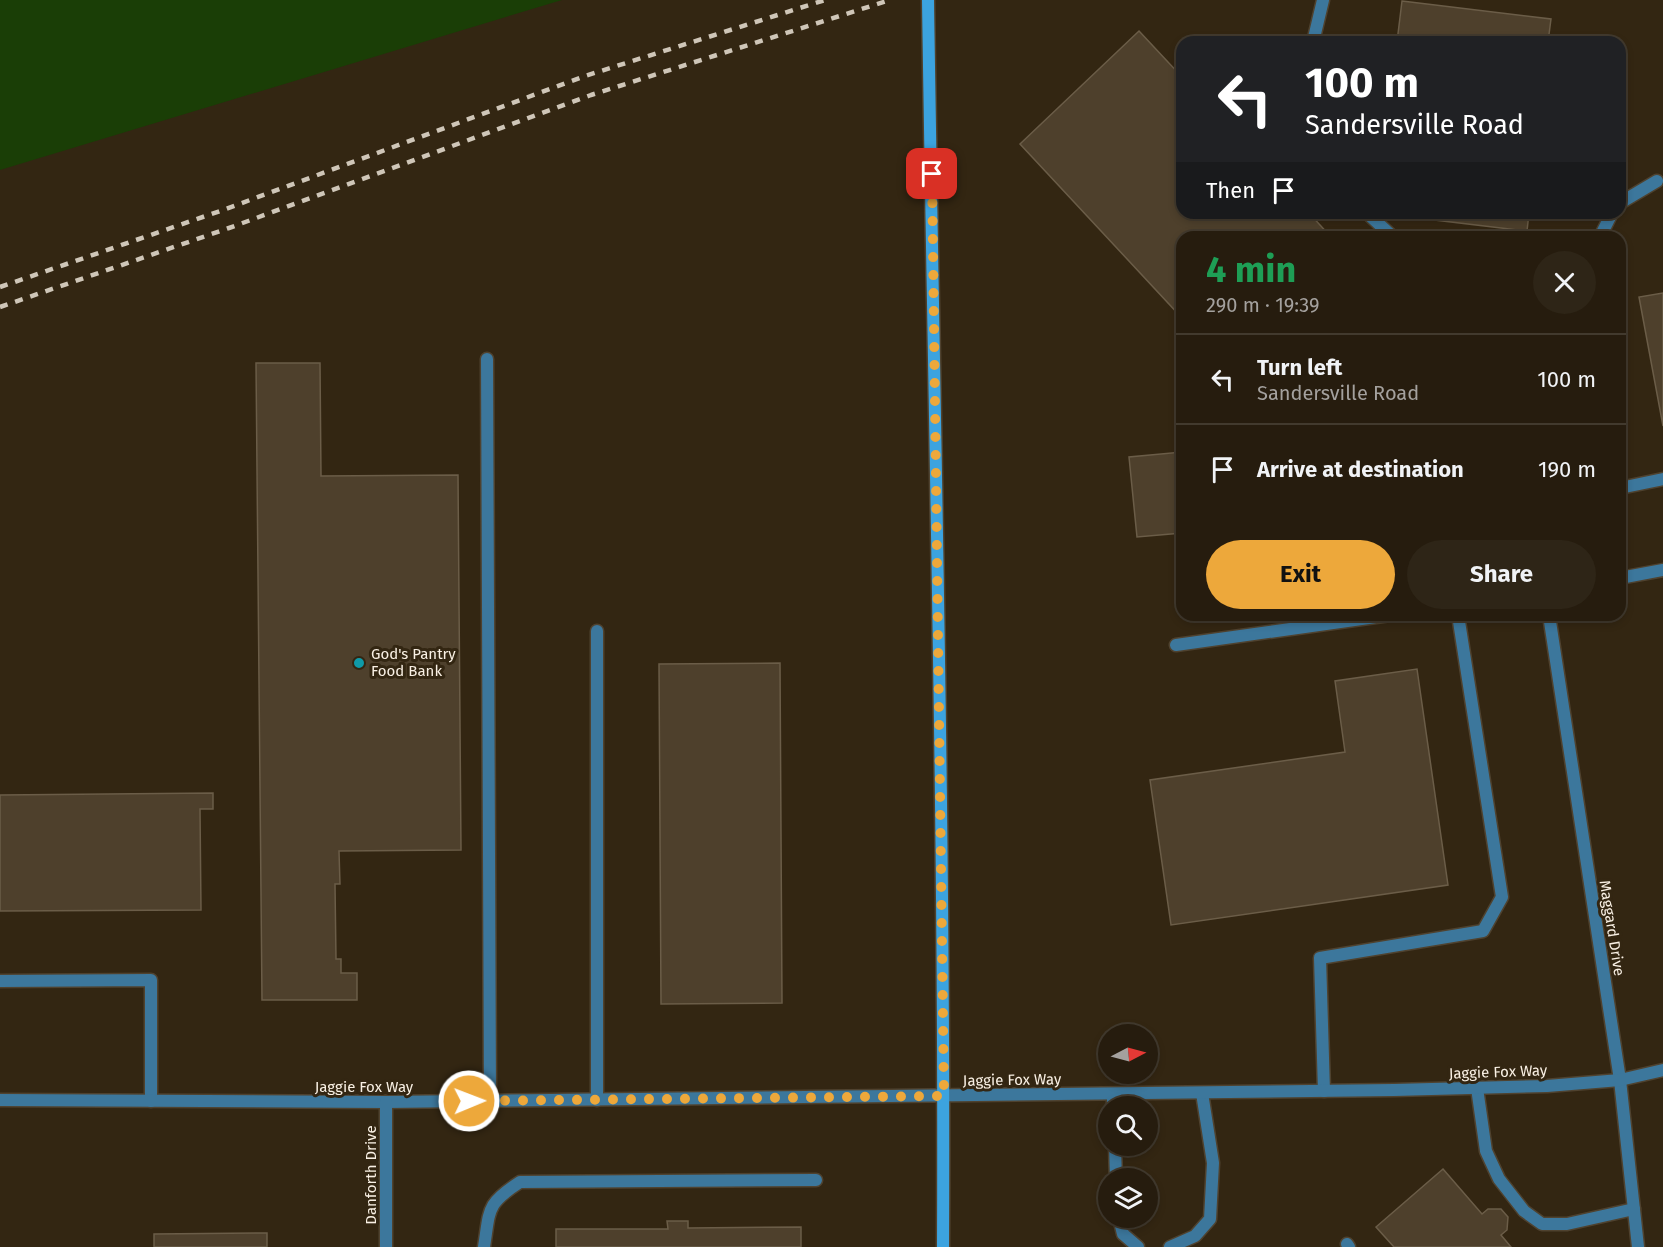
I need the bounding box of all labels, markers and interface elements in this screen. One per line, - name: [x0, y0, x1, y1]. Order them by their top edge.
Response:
- text: 100 m: [1305, 58, 1419, 108]
- icon: left: [1206, 60, 1284, 138]
- text: Sandersville Road: [1305, 109, 1524, 141]
- pin: [906, 148, 957, 199]
- icon: arrive: [915, 157, 948, 190]
- icon: arrive: [1267, 174, 1300, 207]
- text: Then: [1206, 177, 1255, 204]
- text: 4 min: [1206, 248, 1296, 292]
- button: close: [1533, 251, 1596, 314]
- text: 290 m · 19:39: [1206, 293, 1320, 317]
- text: Turn left: [1257, 354, 1342, 381]
- icon: left: [1206, 363, 1239, 396]
- text: 100 m: [1537, 366, 1596, 393]
- text: Sandersville Road: [1257, 381, 1419, 405]
- icon: arrive: [1206, 453, 1239, 486]
- text: Arrive at destination: [1257, 456, 1464, 483]
- text: 190 m: [1538, 456, 1596, 483]
- button: Exit: [1206, 540, 1395, 609]
- button: Share: [1407, 540, 1596, 609]
- place label: God's Pantry Food Bank: [371, 645, 456, 680]
- marker: God's Pantry Food Bank: [352, 656, 366, 670]
- street label: Maggard Drive: [1596, 879, 1628, 977]
- north arrow: [1098, 1024, 1158, 1084]
- map controls: [1098, 1024, 1158, 1228]
- street label: Jaggie Fox Way: [1448, 1061, 1548, 1083]
- position arrow: [437, 1069, 501, 1133]
- street label: Jaggie Fox Way: [963, 1070, 1062, 1090]
- street label: Jaggie Fox Way: [315, 1078, 414, 1096]
- button: search: [1098, 1096, 1158, 1156]
- street label: Danforth Drive: [362, 1125, 380, 1225]
- button: layers: [1098, 1168, 1158, 1228]

